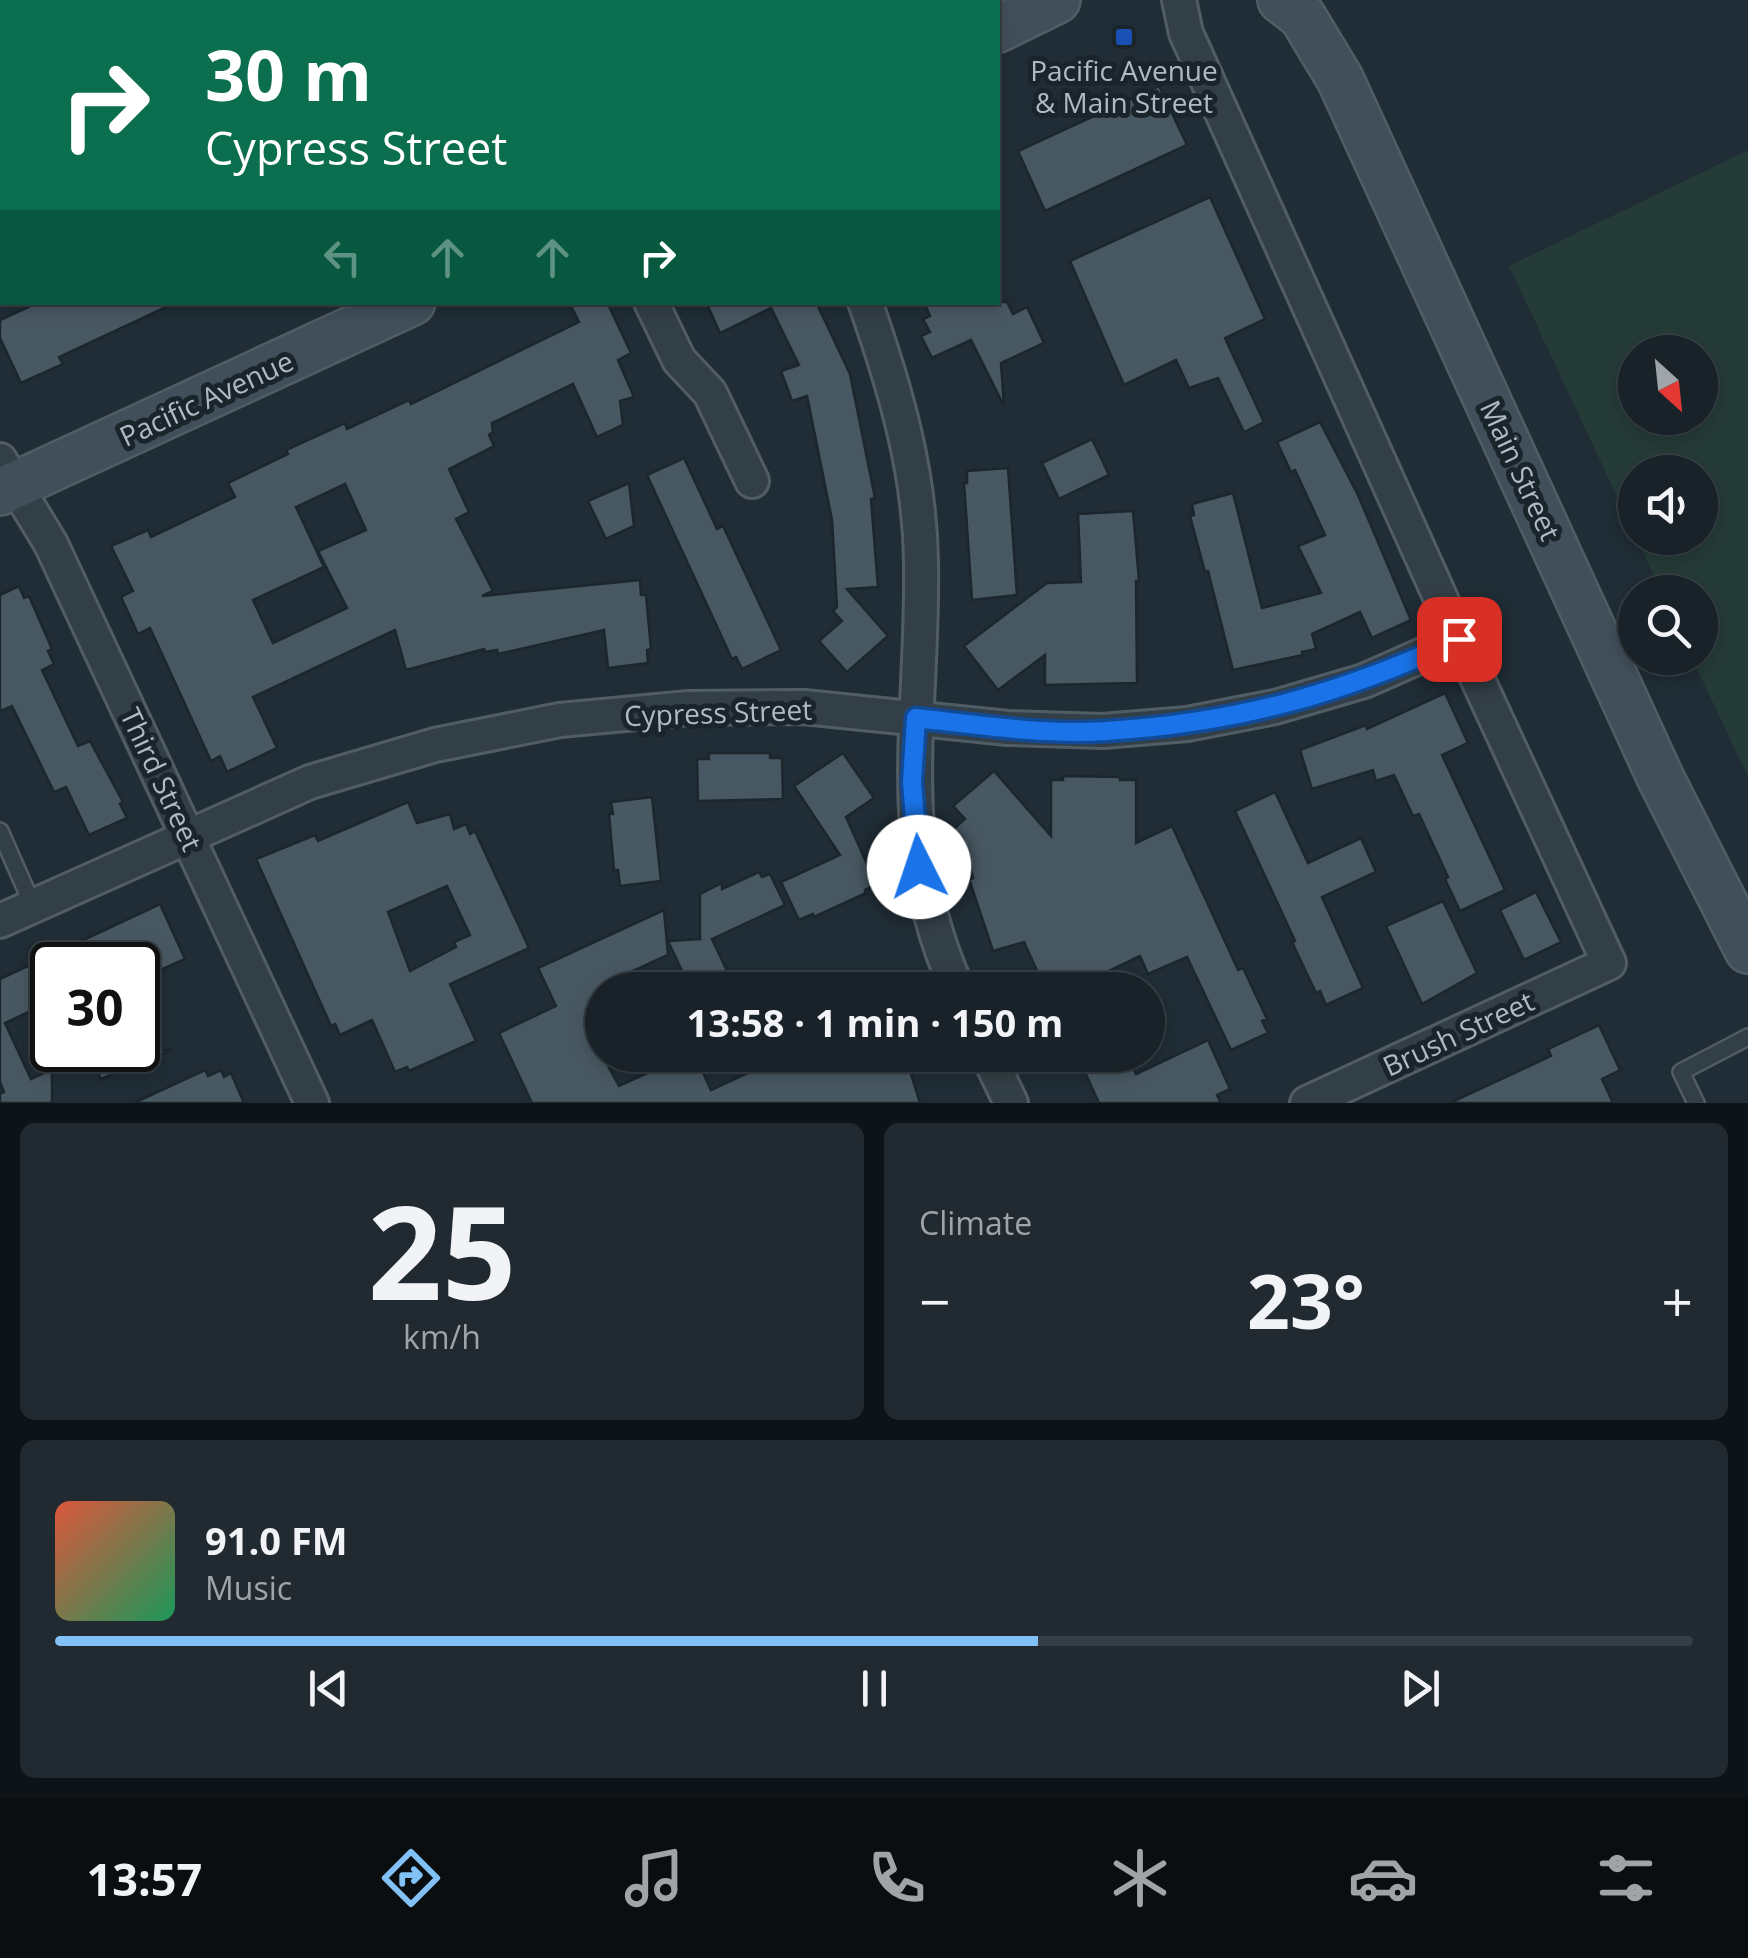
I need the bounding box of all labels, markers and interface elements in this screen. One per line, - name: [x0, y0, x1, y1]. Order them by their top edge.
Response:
- text: 30 m: [205, 26, 372, 122]
- marker: Pacific Avenue & Main Street: [1113, 26, 1135, 48]
- icon: right: [40, 40, 170, 170]
- place label: Pacific Avenue & Main Street: [1030, 51, 1218, 121]
- text: Cypress Street: [205, 117, 507, 178]
- icon: left: [315, 230, 370, 285]
- icon: ahead: [420, 230, 475, 285]
- icon: ahead: [525, 230, 580, 285]
- icon: right: [630, 230, 685, 285]
- north arrow: [1618, 335, 1718, 435]
- map controls: [1618, 335, 1718, 675]
- street label: Pacific Avenue: [113, 341, 299, 455]
- street label: Main Street: [1472, 394, 1570, 546]
- button: sound: [1618, 455, 1718, 555]
- button: search: [1618, 575, 1718, 675]
- pin: [1417, 597, 1502, 682]
- icon: arrive: [1432, 612, 1487, 667]
- street label: Cypress Street: [623, 690, 813, 734]
- street label: Third Street: [112, 701, 212, 857]
- position arrow: [867, 815, 971, 919]
- speed limit sign: 30: [30, 942, 160, 1072]
- street label: Brush Street: [1376, 981, 1540, 1085]
- text: 13:58 · 1 min · 150 m: [687, 996, 1063, 1048]
- text: 25: [368, 1161, 516, 1338]
- text: Climate: [919, 1201, 1032, 1244]
- text: 23°: [1247, 1249, 1365, 1351]
- text: −: [919, 1263, 950, 1338]
- text: +: [1662, 1263, 1693, 1338]
- text: km/h: [403, 1315, 481, 1358]
- text: 91.0 FM: [205, 1514, 348, 1566]
- text: Music: [205, 1566, 292, 1609]
- icon: previous: [301, 1661, 356, 1716]
- icon: pause: [847, 1661, 902, 1716]
- icon: next: [1393, 1661, 1448, 1716]
- icon: directions: [376, 1843, 446, 1913]
- icon: music: [619, 1843, 689, 1913]
- icon: phone: [862, 1843, 932, 1913]
- icon: climate: [1105, 1843, 1175, 1913]
- icon: car: [1348, 1843, 1418, 1913]
- icon: filters: [1591, 1843, 1661, 1913]
- text: 13:57: [87, 1848, 202, 1909]

